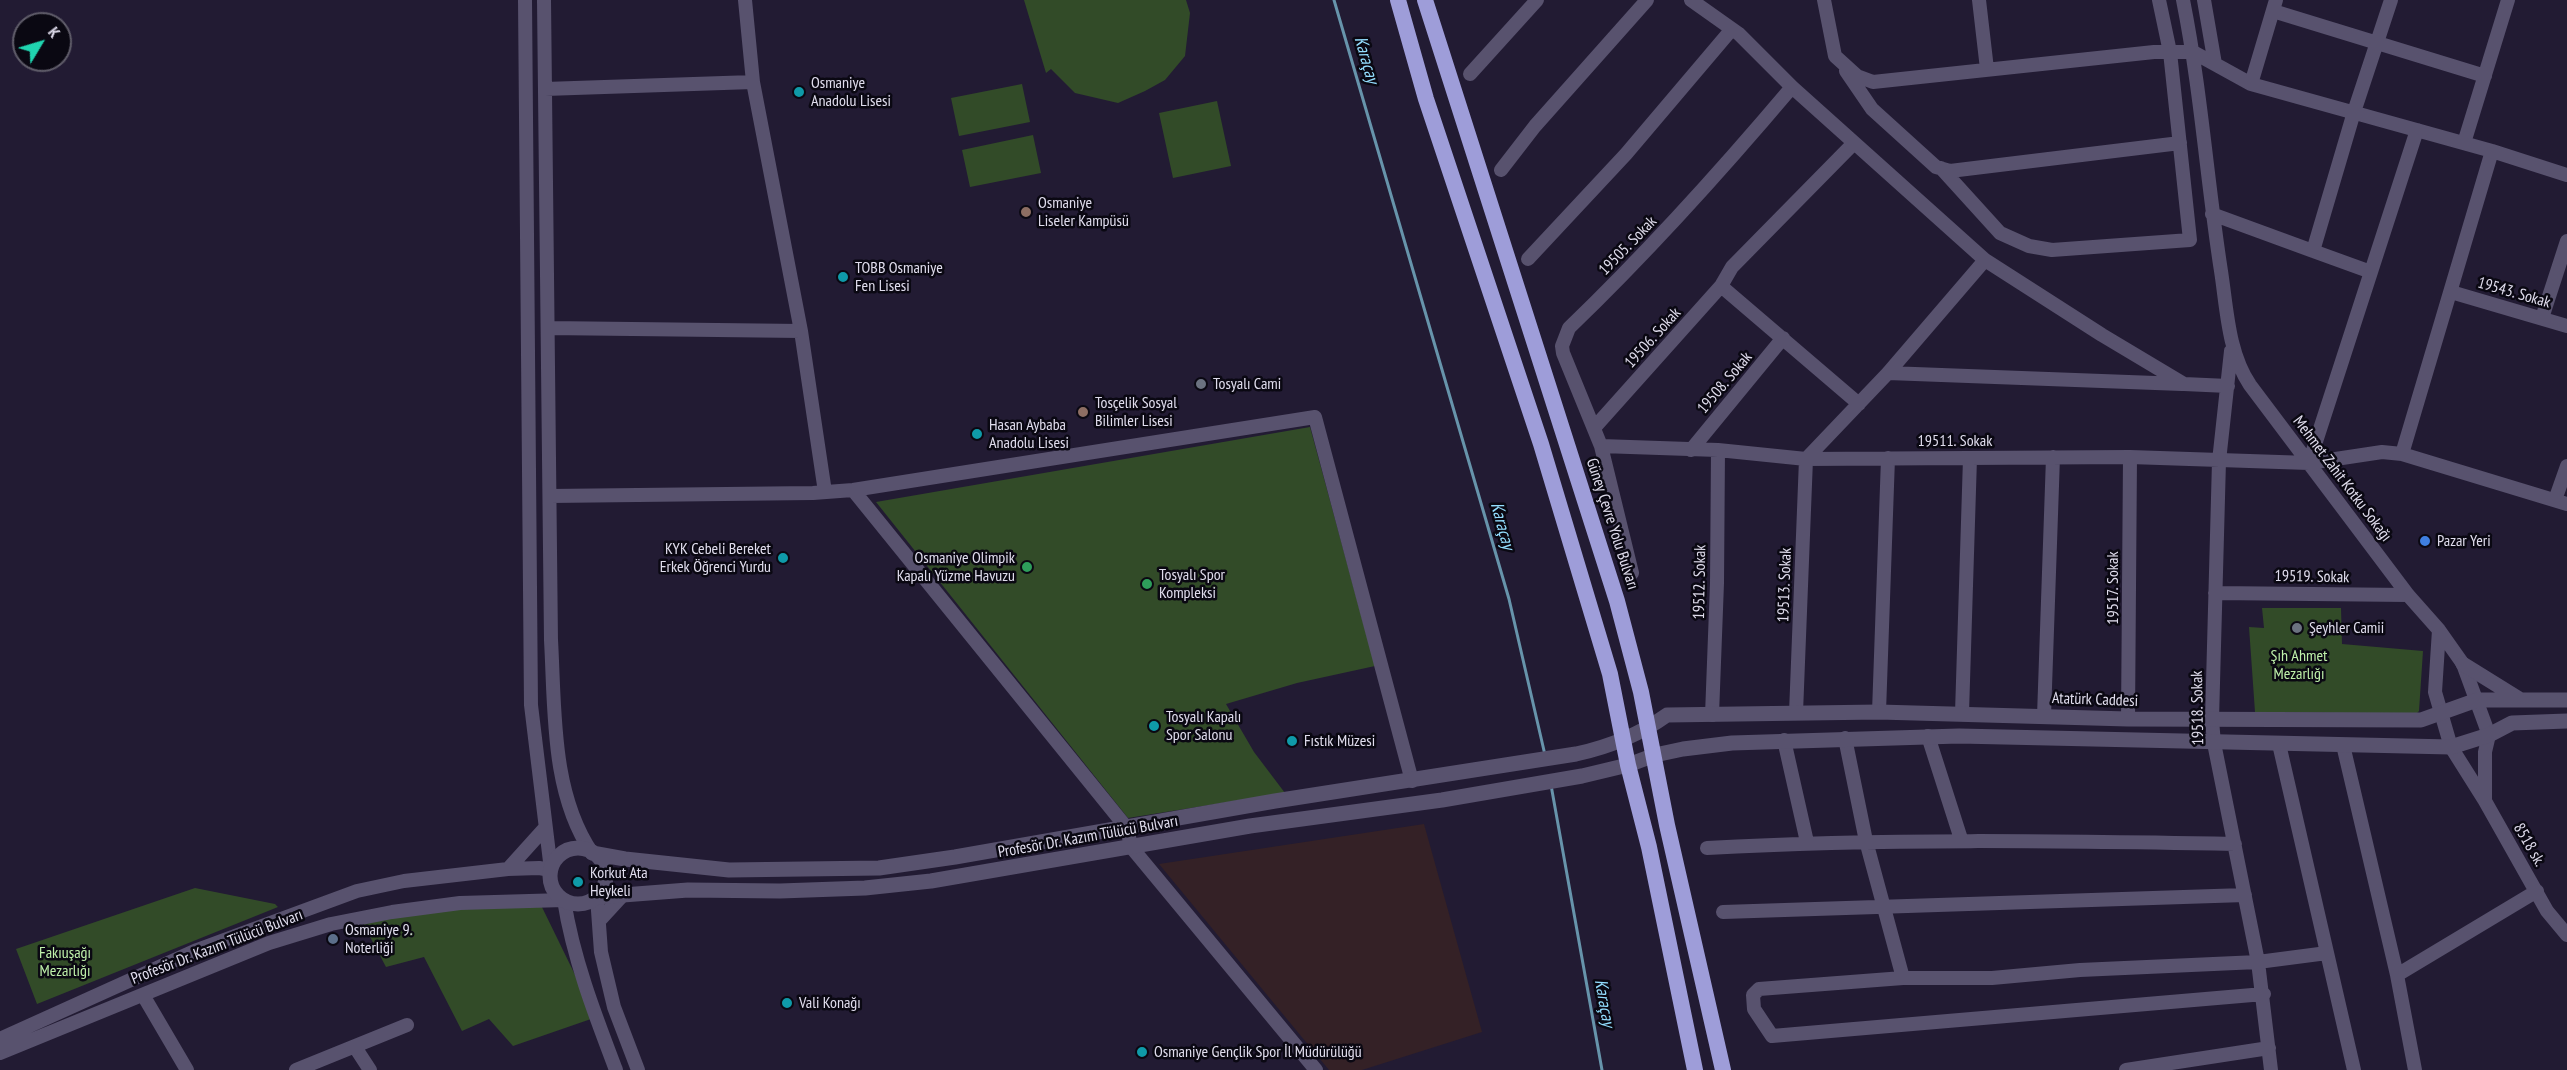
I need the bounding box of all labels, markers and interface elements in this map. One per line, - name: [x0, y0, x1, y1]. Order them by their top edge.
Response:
- north arrow: [12, 12, 72, 72]
- text: K: [44, 23, 65, 42]
- water label: Karaçay: [1349, 34, 1383, 86]
- place label: Osmaniye Anadolu Lisesi: [811, 73, 891, 111]
- marker: Osmaniye Anadolu Lisesi: [792, 85, 806, 99]
- place label: Osmaniye Liseler Kampüsü: [1038, 193, 1129, 231]
- marker: Osmaniye Liseler Kampüsü: [1019, 205, 1033, 219]
- street label: 19505. Sokak: [1595, 212, 1661, 280]
- place label: TOBB Osmaniye Fen Lisesi: [855, 258, 943, 296]
- marker: TOBB Osmaniye Fen Lisesi: [836, 270, 850, 284]
- street label: 19543. Sokak: [2475, 273, 2553, 313]
- street label: 19506. Sokak: [1621, 304, 1685, 372]
- street label: 19508. Sokak: [1694, 348, 1756, 418]
- place label: Tosyalı Cami: [1213, 374, 1281, 394]
- marker: Tosyalı Cami: [1194, 377, 1208, 391]
- place label: Tosçelik Sosyal Bilimler Lisesi: [1095, 393, 1177, 431]
- marker: Tosçelik Sosyal Bilimler Lisesi: [1076, 405, 1090, 419]
- street label: Mehmet Zahit Kotku Sokağı: [2289, 413, 2395, 545]
- place label: Hasan Aybaba Anadolu Lisesi: [989, 415, 1069, 453]
- marker: Hasan Aybaba Anadolu Lisesi: [970, 427, 984, 441]
- street label: 19511. Sokak: [1918, 431, 1992, 451]
- street label: Güney Çevre Yolu Bulvarı: [1582, 456, 1642, 592]
- water label: Karaçay: [1485, 500, 1519, 552]
- place label: Pazar Yeri: [2437, 531, 2491, 551]
- marker: Pazar Yeri: [2418, 534, 2432, 548]
- place label: KYK Cebeli Bereket Erkek Öğrenci Yurdu: [660, 539, 771, 577]
- street label: 19512. Sokak: [1690, 544, 1710, 620]
- street label: 19513. Sokak: [1774, 547, 1796, 623]
- place label: Osmaniye Olimpik Kapalı Yüzme Havuzu: [897, 548, 1015, 586]
- marker: KYK Cebeli Bereket Erkek Öğrenci Yurdu: [776, 551, 790, 565]
- street label: 19517. Sokak: [2103, 551, 2123, 625]
- marker: Osmaniye Olimpik Kapalı Yüzme Havuzu: [1020, 560, 1034, 574]
- place label: Tosyalı Spor Kompleksi: [1159, 565, 1225, 603]
- street label: 19519. Sokak: [2274, 567, 2350, 587]
- marker: Tosyalı Spor Kompleksi: [1140, 577, 1154, 591]
- place label: Şeyhler Camii: [2309, 618, 2384, 638]
- marker: Şeyhler Camii: [2290, 621, 2304, 635]
- park label: Şıh Ahmet Mezarlığı: [2271, 646, 2327, 684]
- street label: 19518. Sokak: [2188, 670, 2208, 746]
- street label: Atatürk Caddesi: [2052, 689, 2138, 711]
- place label: Tosyalı Kapalı Spor Salonu: [1166, 707, 1241, 745]
- marker: Tosyalı Kapalı Spor Salonu: [1147, 719, 1161, 733]
- place label: Fıstık Müzesi: [1304, 731, 1375, 751]
- marker: Fıstık Müzesi: [1285, 734, 1299, 748]
- street label: Profesör Dr. Kazım Tülücü Bulvarı: [997, 812, 1179, 862]
- street label: 8518 sk.: [2509, 820, 2549, 870]
- place label: Korkut Ata Heykeli: [590, 863, 648, 901]
- marker: Korkut Ata Heykeli: [571, 875, 585, 889]
- street label: Profesör Dr. Kazım Tülücü Bulvarı: [128, 905, 306, 989]
- place label: Osmaniye 9. Noterliği: [345, 920, 413, 958]
- marker: Osmaniye 9. Noterliği: [326, 932, 340, 946]
- park label: Fakıuşağı Mezarlığı: [39, 943, 91, 981]
- water label: Karaçay: [1589, 977, 1619, 1029]
- place label: Vali Konağı: [799, 993, 861, 1013]
- marker: Vali Konağı: [780, 996, 794, 1010]
- place label: Osmaniye Gençlik Spor İl Müdürülüğü: [1154, 1042, 1362, 1062]
- marker: Osmaniye Gençlik Spor İl Müdürülüğü: [1135, 1045, 1149, 1059]

